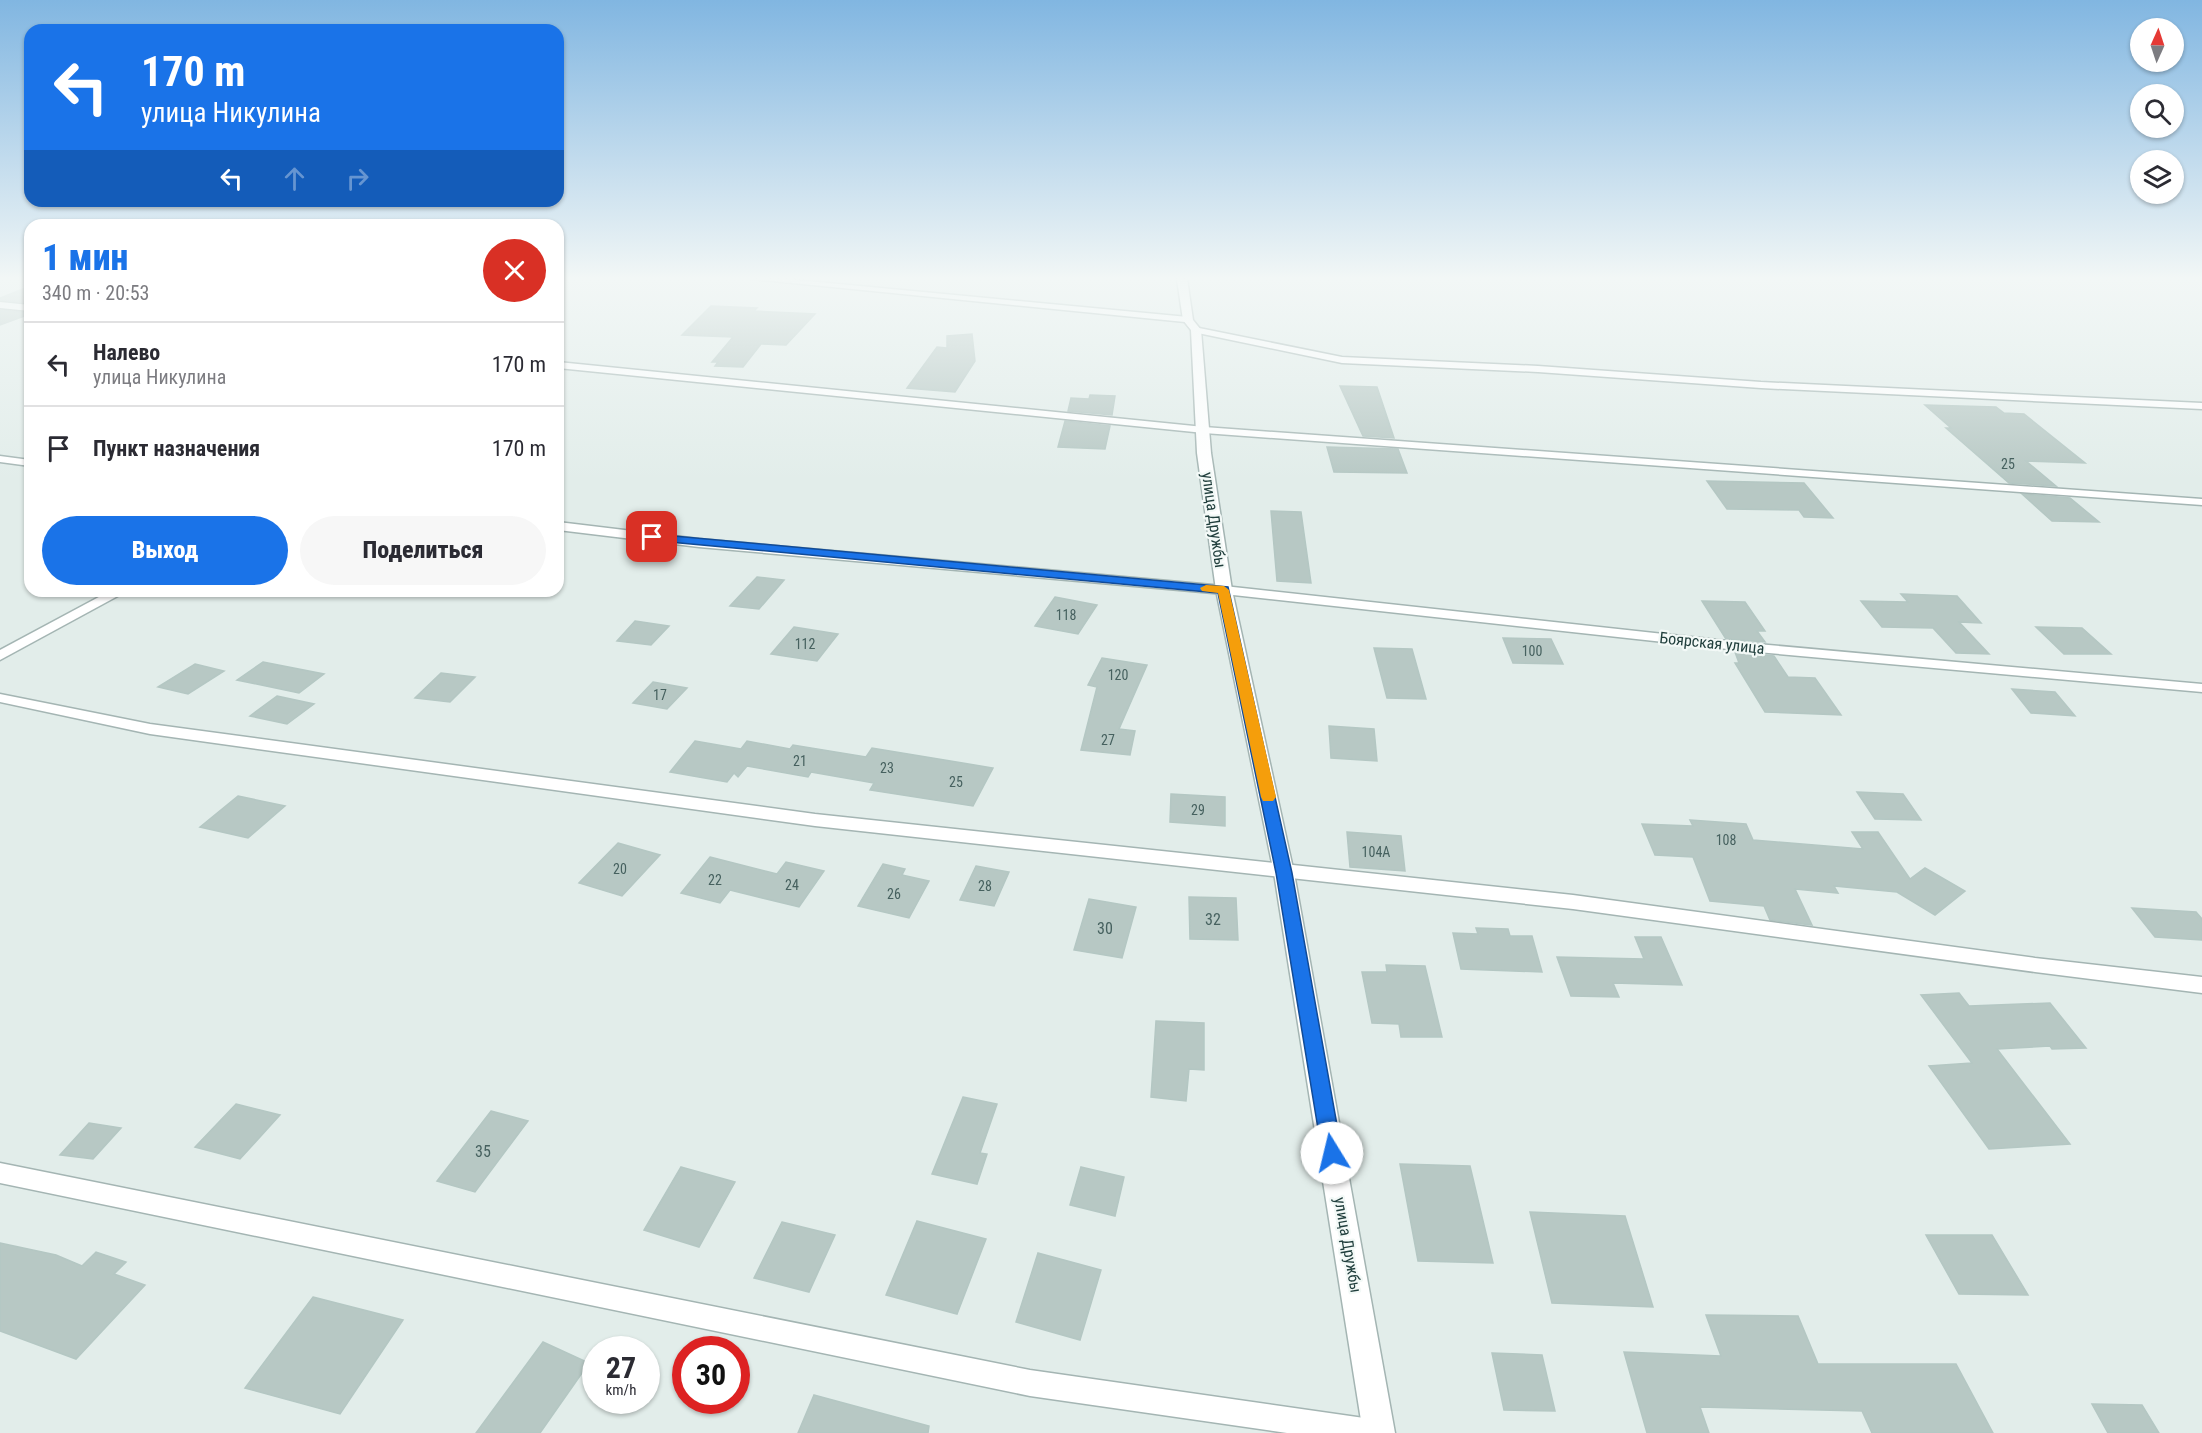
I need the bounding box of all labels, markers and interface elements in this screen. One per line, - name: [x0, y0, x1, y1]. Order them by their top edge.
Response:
- north arrow: [2130, 18, 2184, 72]
- map controls: [2130, 18, 2184, 204]
- text: 170 m: [141, 47, 246, 96]
- icon: left: [42, 48, 120, 126]
- button: search: [2130, 84, 2184, 138]
- text: улица Никулина: [141, 97, 321, 129]
- button: layers: [2130, 150, 2184, 204]
- icon: left: [215, 162, 248, 195]
- icon: ahead: [278, 162, 311, 195]
- icon: right: [341, 162, 374, 195]
- text: 1 мин: [42, 237, 128, 279]
- button: close: [483, 239, 546, 302]
- text: 340 m · 20:53: [42, 281, 149, 305]
- text: Налево: [93, 340, 160, 365]
- icon: left: [42, 348, 75, 381]
- text: 170 m: [492, 352, 546, 377]
- text: улица Никулина: [93, 365, 226, 389]
- icon: arrive: [42, 432, 75, 465]
- text: Пункт назначения: [93, 436, 260, 461]
- text: 170 m: [492, 436, 546, 461]
- house number: 25: [2001, 456, 2015, 472]
- street label: улица Дружбы: [1198, 471, 1230, 569]
- pin: [626, 511, 677, 562]
- button: Выход: [42, 516, 288, 585]
- button: Поделиться: [300, 516, 546, 585]
- icon: arrive: [635, 520, 668, 553]
- house number: 118: [1056, 607, 1076, 623]
- street label: Боярская улица: [1659, 628, 1765, 658]
- house number: 112: [795, 636, 815, 652]
- house number: 100: [1522, 643, 1542, 659]
- house number: 120: [1108, 667, 1128, 683]
- house number: 17: [653, 687, 667, 703]
- house number: 27: [1101, 732, 1115, 748]
- house number: 21: [793, 753, 807, 769]
- house number: 23: [880, 760, 894, 776]
- house number: 25: [949, 774, 963, 790]
- house number: 29: [1191, 802, 1205, 818]
- house number: 108: [1716, 832, 1736, 848]
- house number: 104А: [1362, 844, 1390, 860]
- house number: 20: [613, 861, 627, 877]
- house number: 22: [708, 872, 722, 888]
- house number: 24: [785, 877, 799, 893]
- house number: 28: [978, 878, 992, 894]
- house number: 26: [887, 886, 901, 902]
- house number: 32: [1205, 910, 1221, 929]
- house number: 30: [1097, 919, 1113, 938]
- position arrow: [1300, 1121, 1364, 1185]
- house number: 35: [475, 1142, 491, 1161]
- street label: улица Дружбы: [1330, 1196, 1366, 1294]
- speed limit sign: 30: [672, 1336, 750, 1414]
- text: 27: [606, 1350, 636, 1385]
- text: km/h: [606, 1381, 636, 1399]

